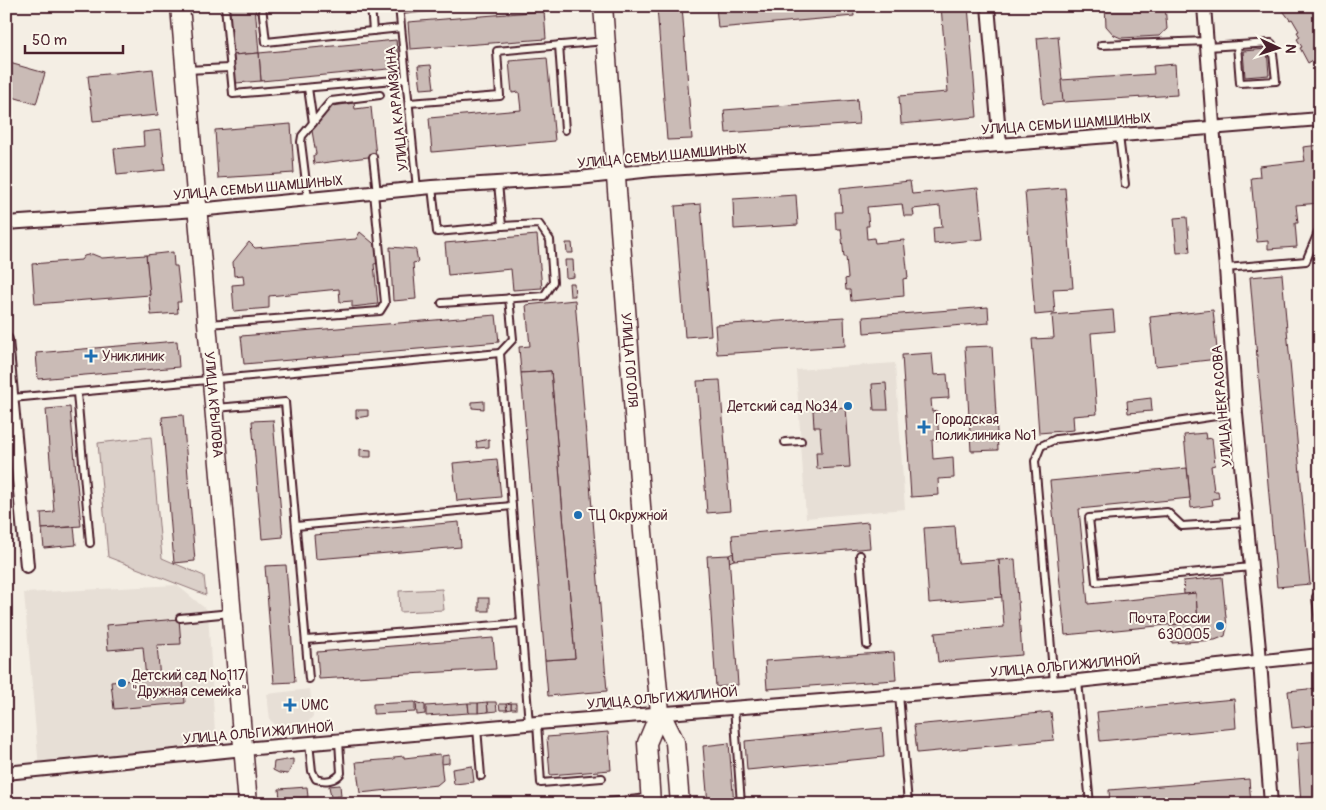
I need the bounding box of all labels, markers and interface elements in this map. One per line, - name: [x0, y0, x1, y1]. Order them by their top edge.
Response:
- scale bar: [25, 22, 122, 54]
- north arrow: [1254, 22, 1304, 72]
- text: 50 m: [32, 31, 67, 50]
- text: N: [1282, 44, 1299, 54]
- street label: УЛИЦА КАРАМЗИНА: [382, 46, 412, 172]
- street label: УЛИЦА СЕМЬИ ШАМШИНЫХ: [981, 110, 1152, 138]
- street label: УЛИЦА СЕМЬИ ШАМШИНЫХ: [577, 140, 748, 172]
- street label: УЛИЦА СЕМЬИ ШАМШИНЫХ: [173, 172, 344, 204]
- street label: УЛИЦА ГОГОЛЯ: [618, 312, 642, 408]
- street label: УЛИЦА НЕКРАСОВА: [1208, 344, 1236, 468]
- place label: Униклиник: [102, 348, 165, 365]
- marker: Униклиник: [84, 349, 98, 363]
- street label: УЛИЦА КРЫЛОВА: [201, 351, 227, 458]
- place label: Детский сад №34: [726, 398, 838, 415]
- marker: Детский сад №34: [842, 400, 854, 412]
- place label: Городская поликлиника №1: [935, 411, 1037, 444]
- marker: Городская поликлиника №1: [917, 420, 931, 434]
- place label: ТЦ Окружной: [588, 507, 668, 524]
- marker: ТЦ Окружной: [572, 509, 584, 521]
- place label: Почта России 630005: [1129, 610, 1210, 643]
- marker: Почта России 630005: [1214, 620, 1226, 632]
- street label: УЛИЦА ОЛЬГИ ЖИЛИНОЙ: [989, 651, 1141, 681]
- place label: Детский сад №117 "Дружная семейка": [131, 667, 247, 700]
- marker: Детский сад №117 "Дружная семейка": [116, 677, 128, 689]
- street label: УЛИЦА ОЛЬГИ ЖИЛИНОЙ: [586, 683, 738, 713]
- place label: UMC: [301, 697, 329, 714]
- marker: UMC: [283, 698, 297, 712]
- street label: УЛИЦА ОЛЬГИ ЖИЛИНОЙ: [182, 718, 334, 748]

